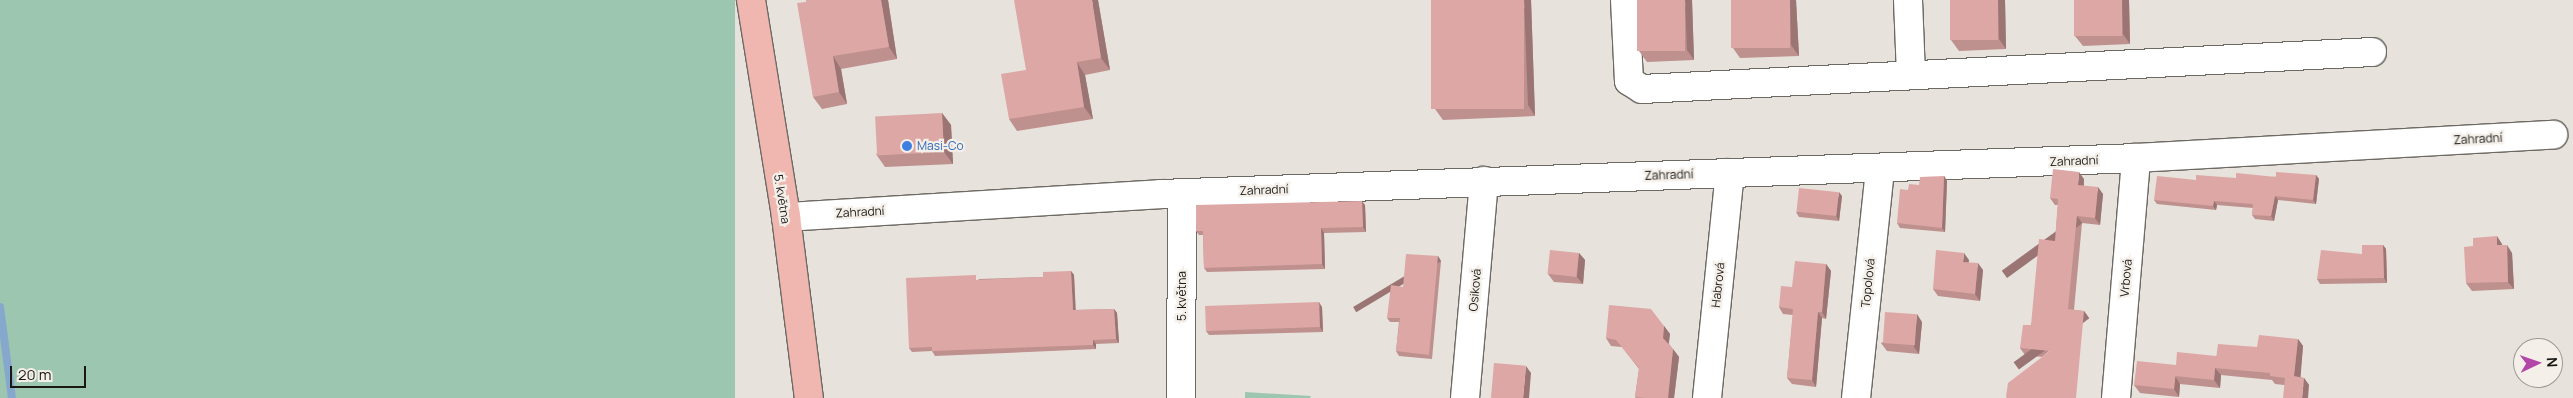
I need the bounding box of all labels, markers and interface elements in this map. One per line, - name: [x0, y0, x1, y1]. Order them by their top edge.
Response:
- street label: Zahradní: [2453, 131, 2503, 147]
- place label: Masi-Co: [917, 139, 964, 153]
- marker: Masi-Co: [901, 140, 913, 152]
- street label: Zahradní: [2049, 153, 2099, 169]
- street label: Zahradní: [1644, 167, 1694, 183]
- street label: 5. května: [771, 173, 793, 225]
- street label: Zahradní: [1239, 182, 1289, 198]
- street label: Zahradní: [835, 204, 885, 220]
- street label: Topolová: [1858, 258, 1878, 308]
- street label: Vrbová: [2117, 258, 2135, 298]
- street label: Habrová: [1708, 262, 1728, 308]
- street label: Osiková: [1466, 268, 1484, 312]
- street label: 5. května: [1175, 271, 1189, 321]
- north arrow: [2513, 338, 2563, 388]
- scale bar: [12, 356, 89, 388]
- text: N: [2543, 357, 2562, 368]
- text: 20 m: [18, 364, 51, 385]

